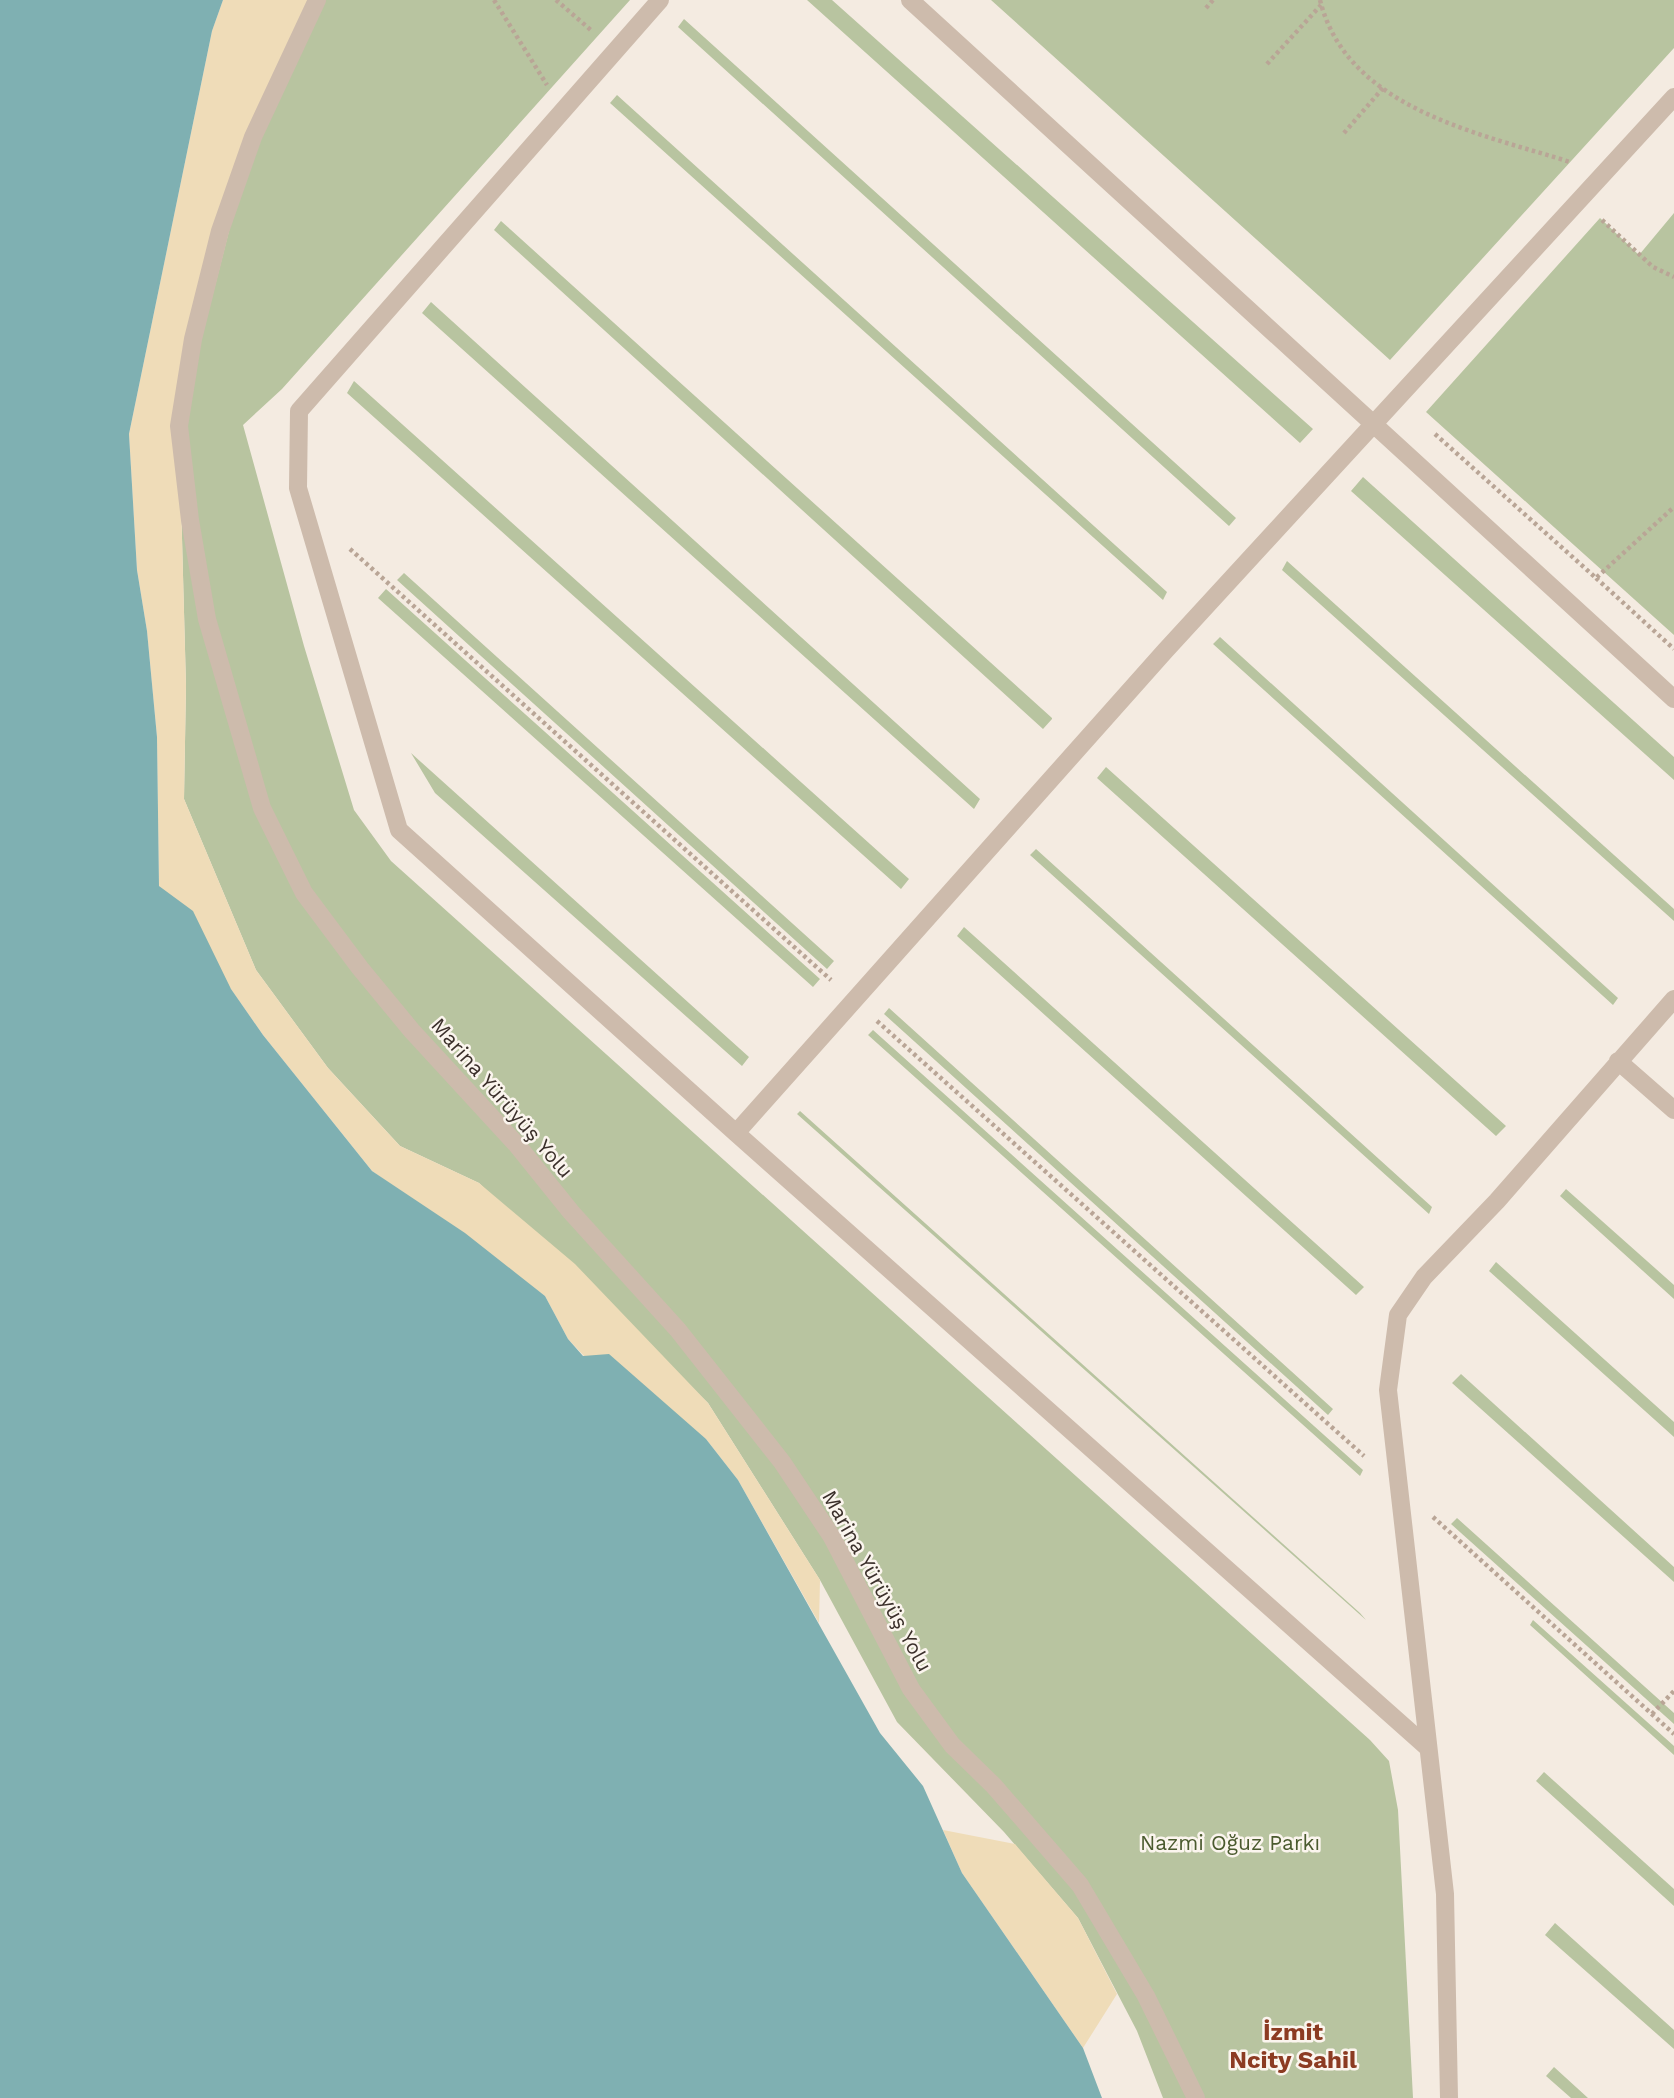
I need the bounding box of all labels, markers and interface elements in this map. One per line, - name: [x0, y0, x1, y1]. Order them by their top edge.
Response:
- street label: Marina Yürüyüş Yolu: [426, 1013, 579, 1183]
- street label: Marina Yürüyüş Yolu: [817, 1486, 938, 1676]
- park label: Nazmi Oğuz Parkı: [1140, 1830, 1320, 1855]
- district label: İzmit Ncity Sahil: [1229, 2018, 1357, 2074]

